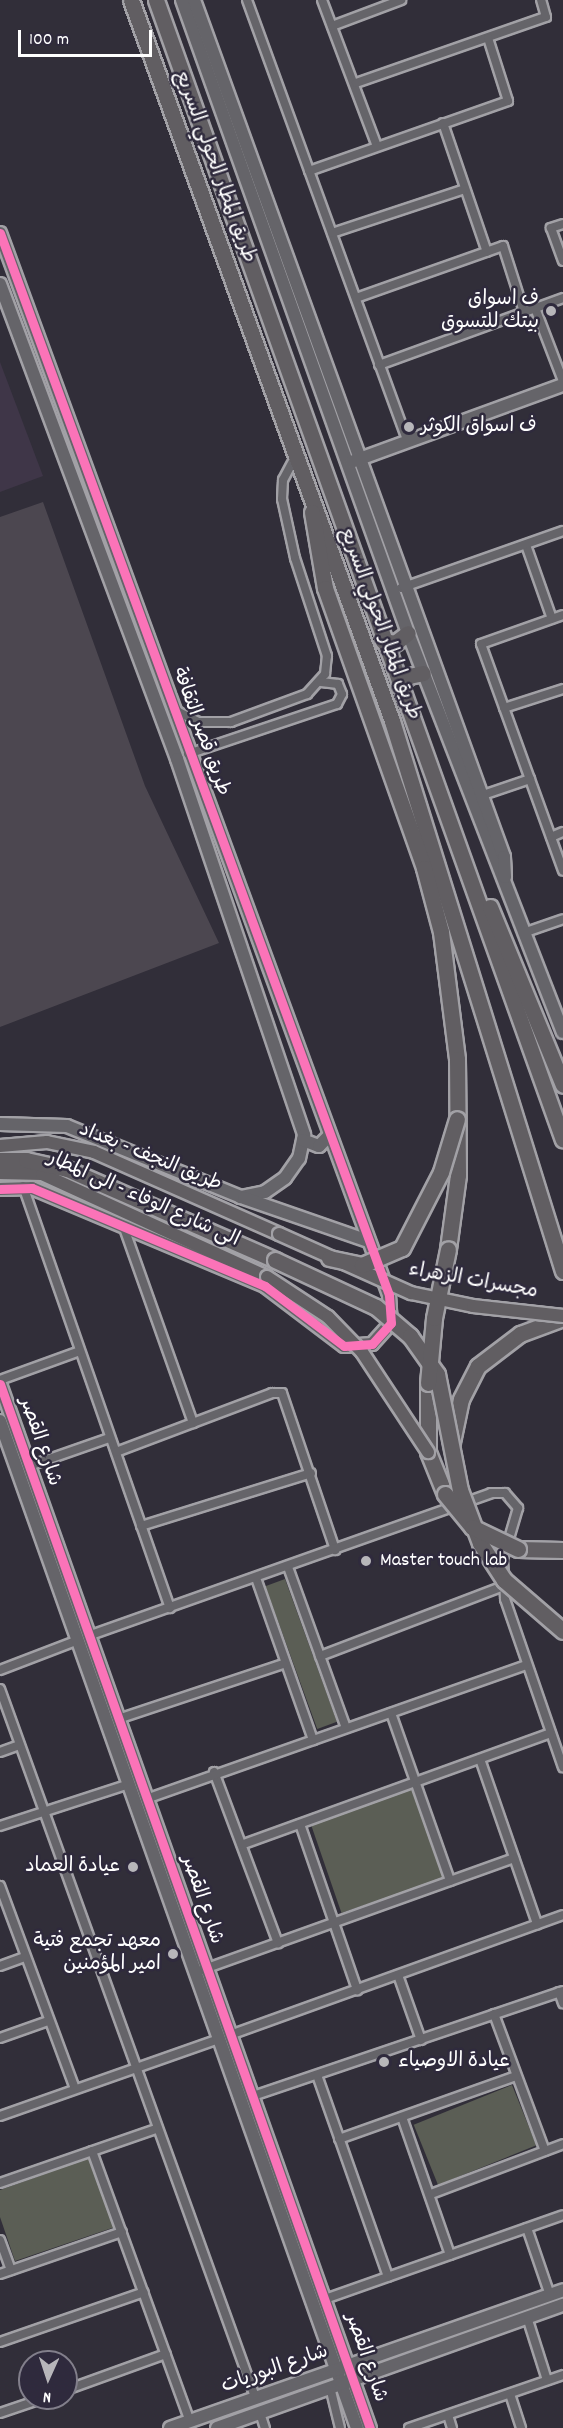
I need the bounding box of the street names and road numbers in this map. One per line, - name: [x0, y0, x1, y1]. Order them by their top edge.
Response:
- street label: طريق المطار الحولي السريع: [168, 67, 260, 267]
- street label: طريق المطار الحولي السريع: [333, 524, 425, 724]
- street label: طريق قصر الثقافة: [166, 664, 234, 800]
- street label: طريق النجف - بغداد: [75, 1118, 225, 1198]
- street label: الى شارع الوفاء - الى المطار: [43, 1147, 243, 1253]
- street label: مجسرات الزهراء: [407, 1259, 539, 1305]
- street label: شارع القصر: [13, 1394, 65, 1490]
- street label: شارع القصر: [175, 1852, 227, 1948]
- street label: شارع القصر: [339, 2310, 391, 2406]
- street label: شارع البوريات: [218, 2341, 332, 2399]

